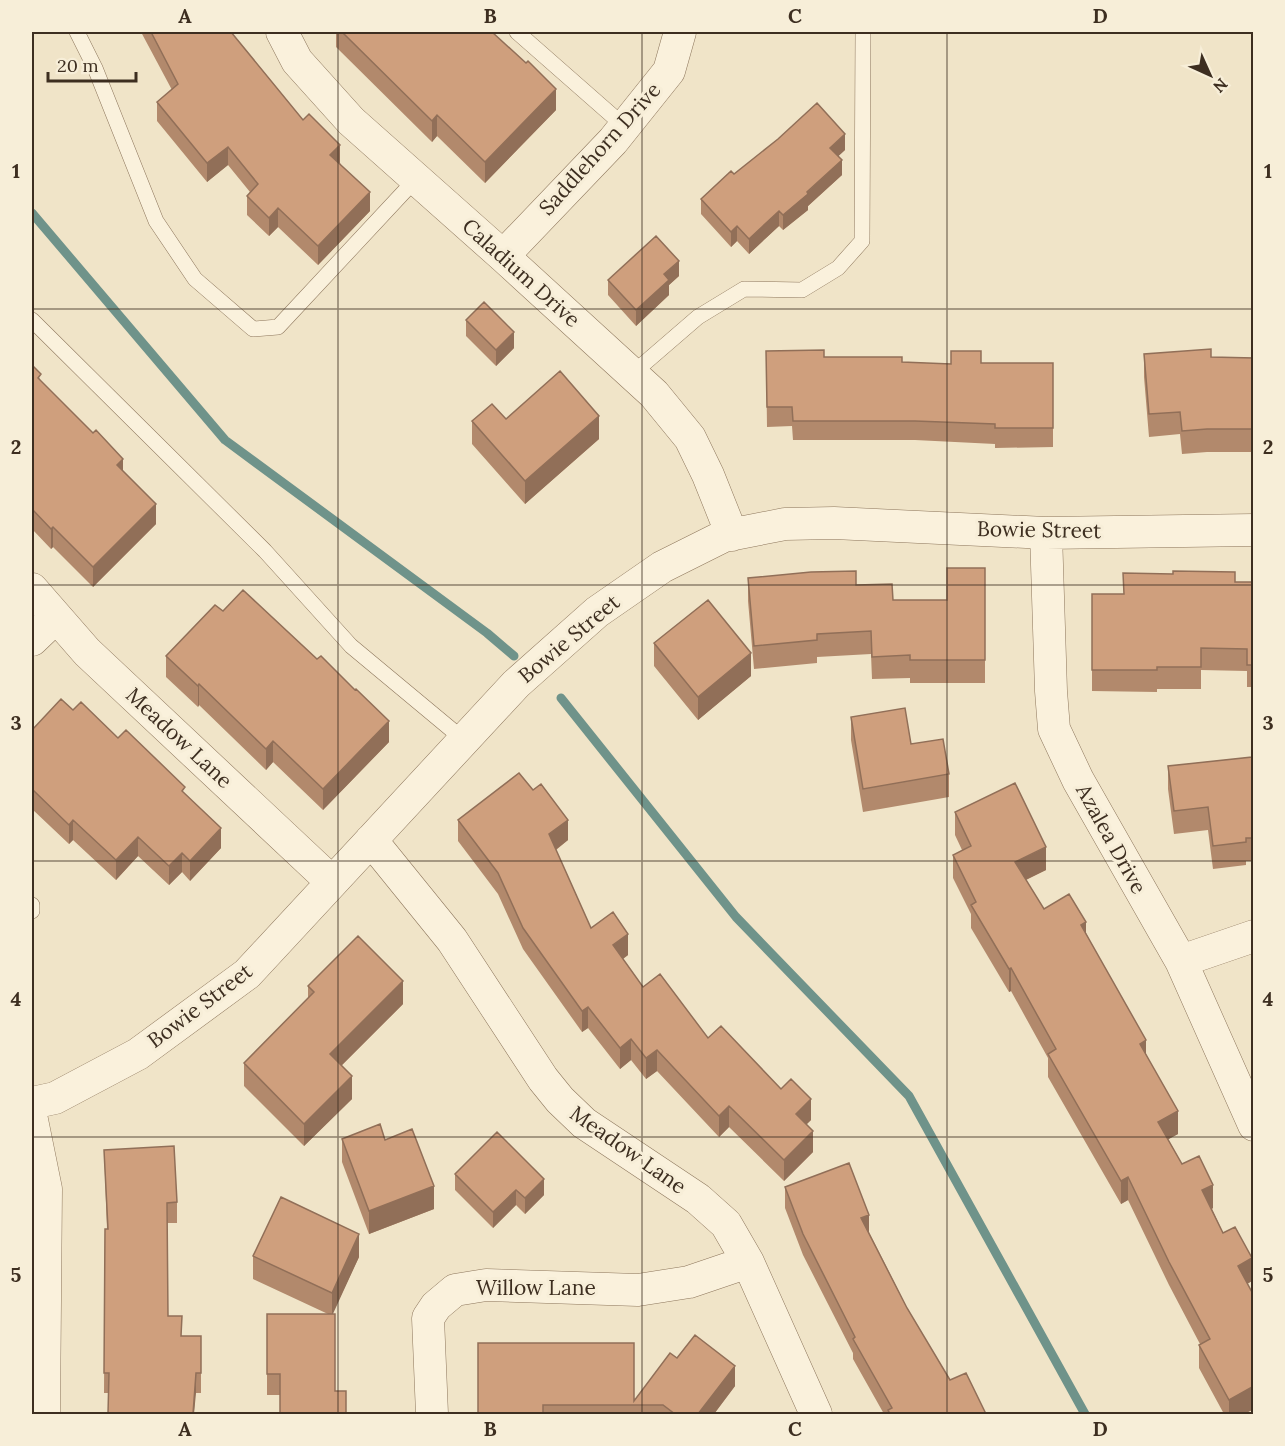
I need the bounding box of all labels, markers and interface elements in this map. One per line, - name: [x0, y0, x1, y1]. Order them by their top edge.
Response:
- text: A: [178, 3, 192, 28]
- text: B: [483, 3, 497, 28]
- text: C: [788, 3, 802, 28]
- text: D: [1092, 3, 1108, 28]
- scale bar: [48, 45, 136, 83]
- north arrow: [1180, 45, 1240, 105]
- text: 20 m: [57, 54, 99, 77]
- text: N: [1209, 74, 1232, 97]
- street label: Saddlehorn Drive: [533, 77, 666, 221]
- text: 1: [12, 158, 20, 183]
- text: 1: [1264, 158, 1272, 183]
- street label: Caladium Drive: [457, 212, 586, 333]
- text: 2: [11, 434, 21, 459]
- text: 2: [1263, 434, 1273, 459]
- street label: Bowie Street: [977, 515, 1102, 544]
- street label: Bowie Street: [512, 588, 626, 689]
- street label: Meadow Lane: [120, 681, 238, 794]
- text: 3: [10, 710, 22, 735]
- text: 3: [1262, 710, 1274, 735]
- street label: Azalea Drive: [1070, 778, 1153, 898]
- street label: Bowie Street: [142, 957, 258, 1054]
- text: 4: [11, 986, 22, 1011]
- text: 4: [1263, 986, 1274, 1011]
- street label: Meadow Lane: [565, 1100, 692, 1200]
- text: 5: [11, 1262, 22, 1287]
- text: 5: [1263, 1262, 1274, 1287]
- street label: Willow Lane: [476, 1274, 596, 1301]
- text: A: [178, 1416, 192, 1441]
- text: B: [483, 1416, 497, 1441]
- text: C: [788, 1416, 802, 1441]
- text: D: [1092, 1416, 1108, 1441]

